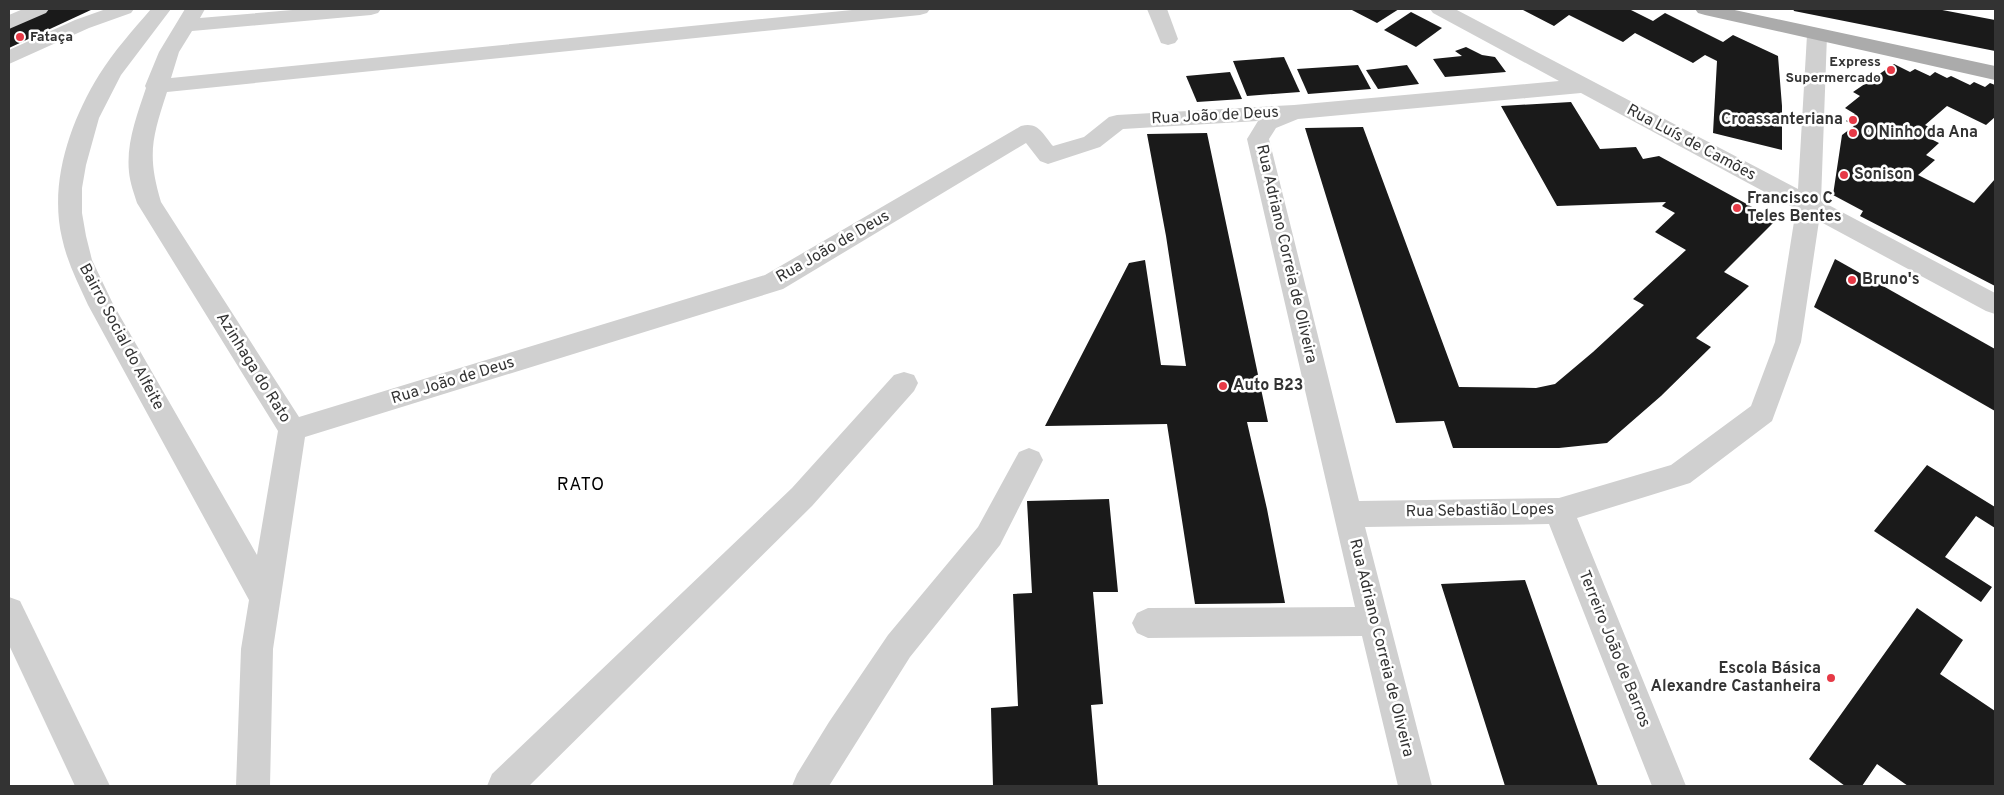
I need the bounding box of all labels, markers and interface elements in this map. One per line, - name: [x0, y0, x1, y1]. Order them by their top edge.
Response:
- place label: Fataça: [30, 29, 73, 46]
- marker: Fataça: [14, 31, 26, 43]
- place label: Express Supermercado: [1785, 54, 1881, 87]
- marker: Express Supermercado: [1885, 64, 1897, 76]
- street label: Rua Luís de Camões: [1623, 100, 1759, 186]
- street label: Rua João de Deus: [1151, 103, 1279, 129]
- place label: Croassanteriana: [1721, 110, 1843, 130]
- marker: Croassanteriana: [1847, 114, 1859, 126]
- place label: O Ninho da Ana: [1863, 123, 1978, 143]
- marker: O Ninho da Ana: [1847, 127, 1859, 139]
- street label: Rua Adriano Correia de Oliveira: [1251, 143, 1321, 365]
- place label: Sonison: [1854, 165, 1913, 185]
- marker: Sonison: [1838, 169, 1850, 181]
- place label: Francisco C Teles Bentes: [1747, 189, 1842, 227]
- marker: Francisco C Teles Bentes: [1731, 202, 1743, 214]
- street label: Rua João de Deus: [773, 206, 893, 288]
- street label: Bairro Social do Alfeite: [74, 260, 168, 414]
- place label: Bruno's: [1862, 270, 1920, 290]
- marker: Bruno's: [1846, 274, 1858, 286]
- street label: Azinhaga do Rato: [211, 309, 295, 427]
- street label: Rua João de Deus: [389, 353, 517, 409]
- place label: Auto B23: [1233, 376, 1303, 396]
- marker: Auto B23: [1217, 380, 1229, 392]
- district label: RATO: [557, 474, 605, 497]
- street label: Rua Sebastião Lopes: [1406, 500, 1554, 522]
- street label: Rua Adriano Correia de Oliveira: [1344, 537, 1418, 759]
- street label: Terreiro João de Barros: [1573, 568, 1655, 730]
- place label: Escola Básica Alexandre Castanheira: [1651, 659, 1821, 697]
- marker: Escola Básica Alexandre Castanheira: [1825, 672, 1837, 684]

